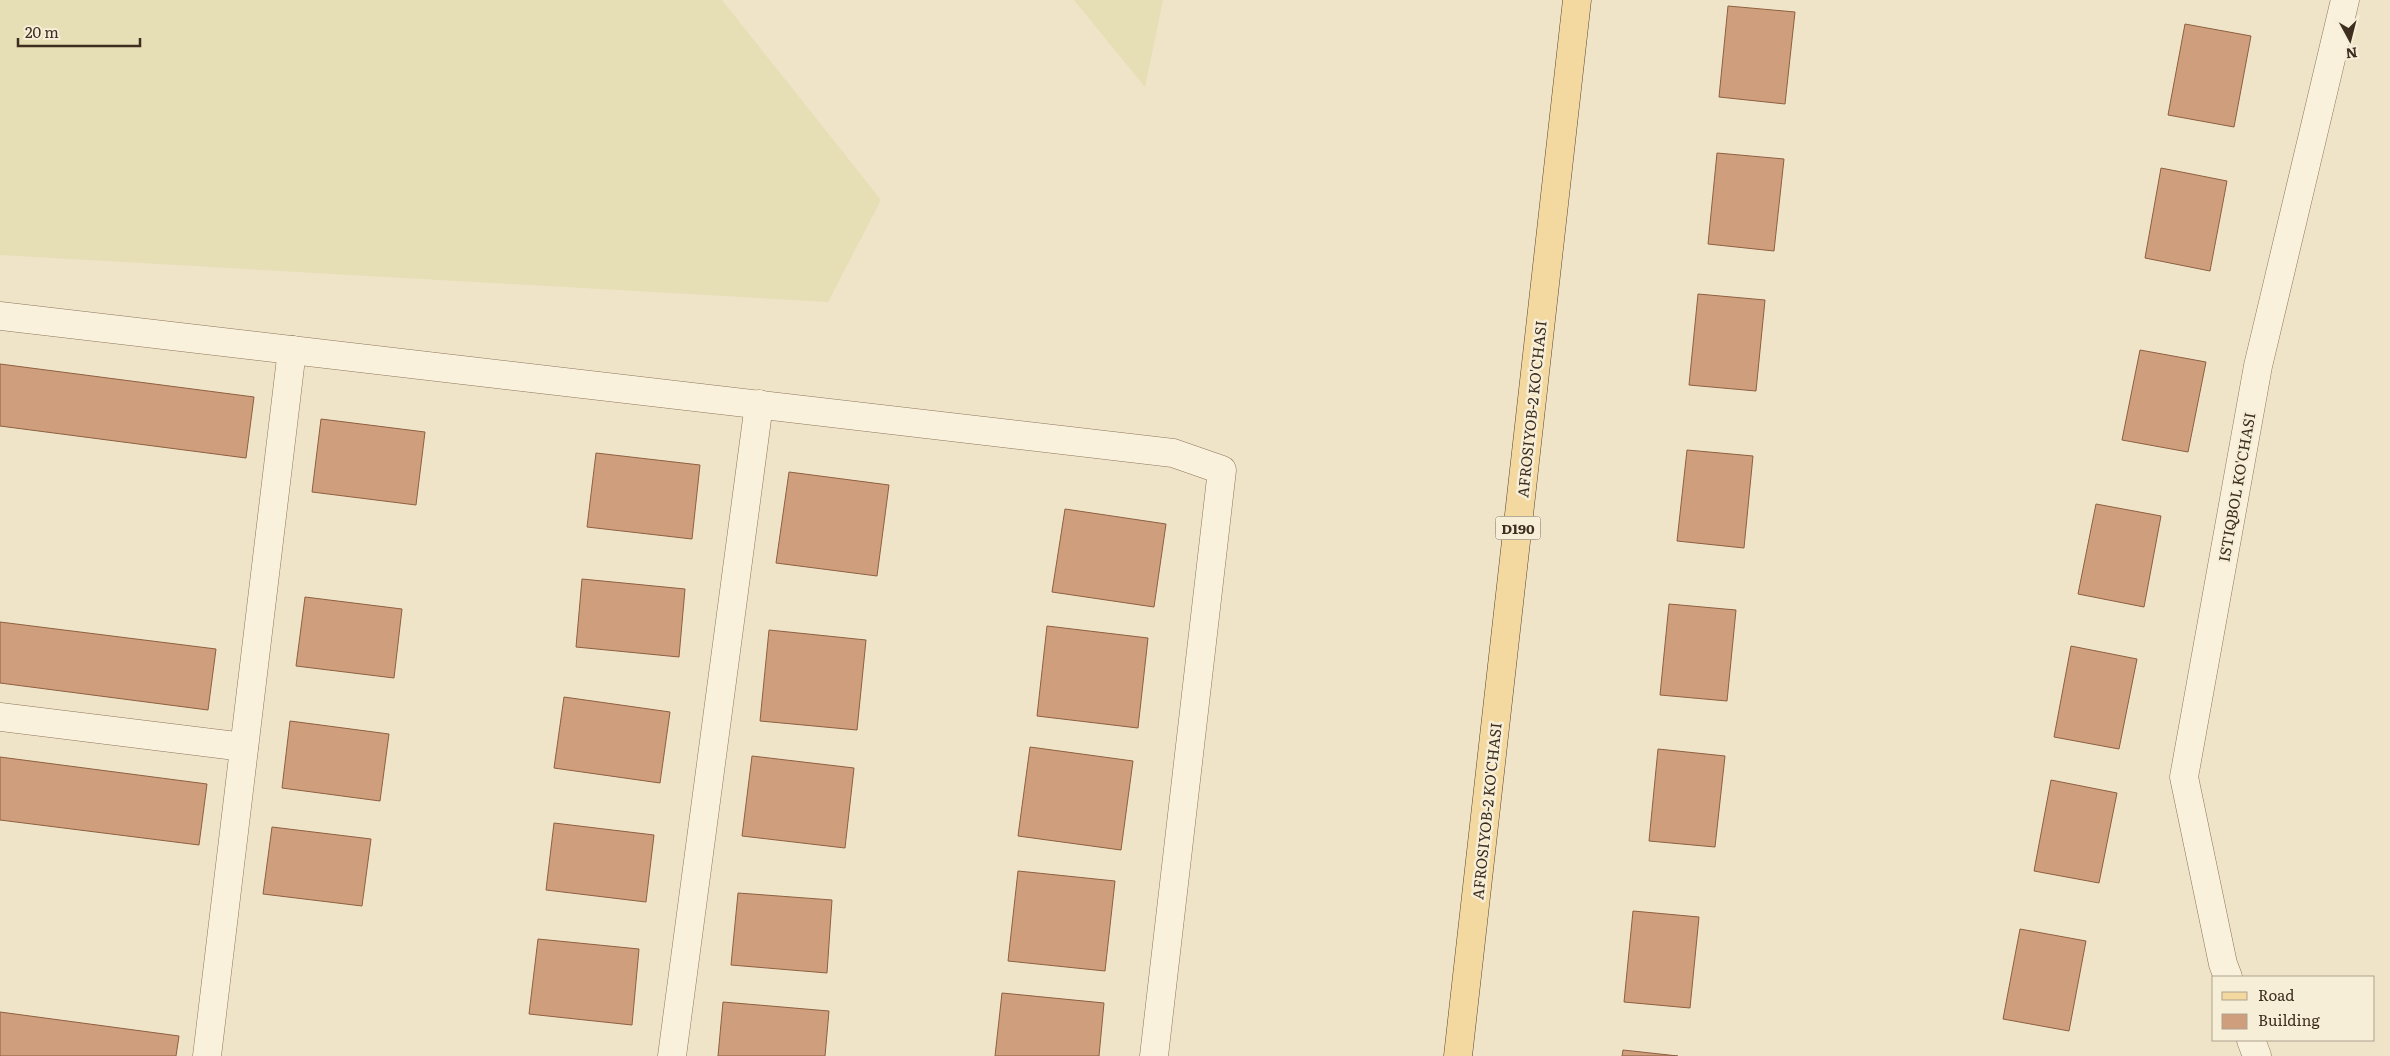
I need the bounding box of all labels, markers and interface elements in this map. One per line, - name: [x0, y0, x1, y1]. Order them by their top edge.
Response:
- scale bar: [18, 15, 140, 47]
- north arrow: [2325, 15, 2375, 65]
- text: 20 m: [25, 20, 59, 43]
- text: N: [2344, 43, 2359, 65]
- street label: AFROSIYOB-2 KO'CHASI: [1510, 319, 1552, 499]
- street label: ISTIQBOL KO'CHASI: [2212, 410, 2260, 564]
- road number: D190: [1496, 516, 1540, 540]
- street label: AFROSIYOB-2 KO'CHASI: [1465, 721, 1507, 901]
- legend: [2212, 976, 2375, 1041]
- text: Road: [2258, 983, 2294, 1006]
- text: Building: [2258, 1008, 2320, 1031]

